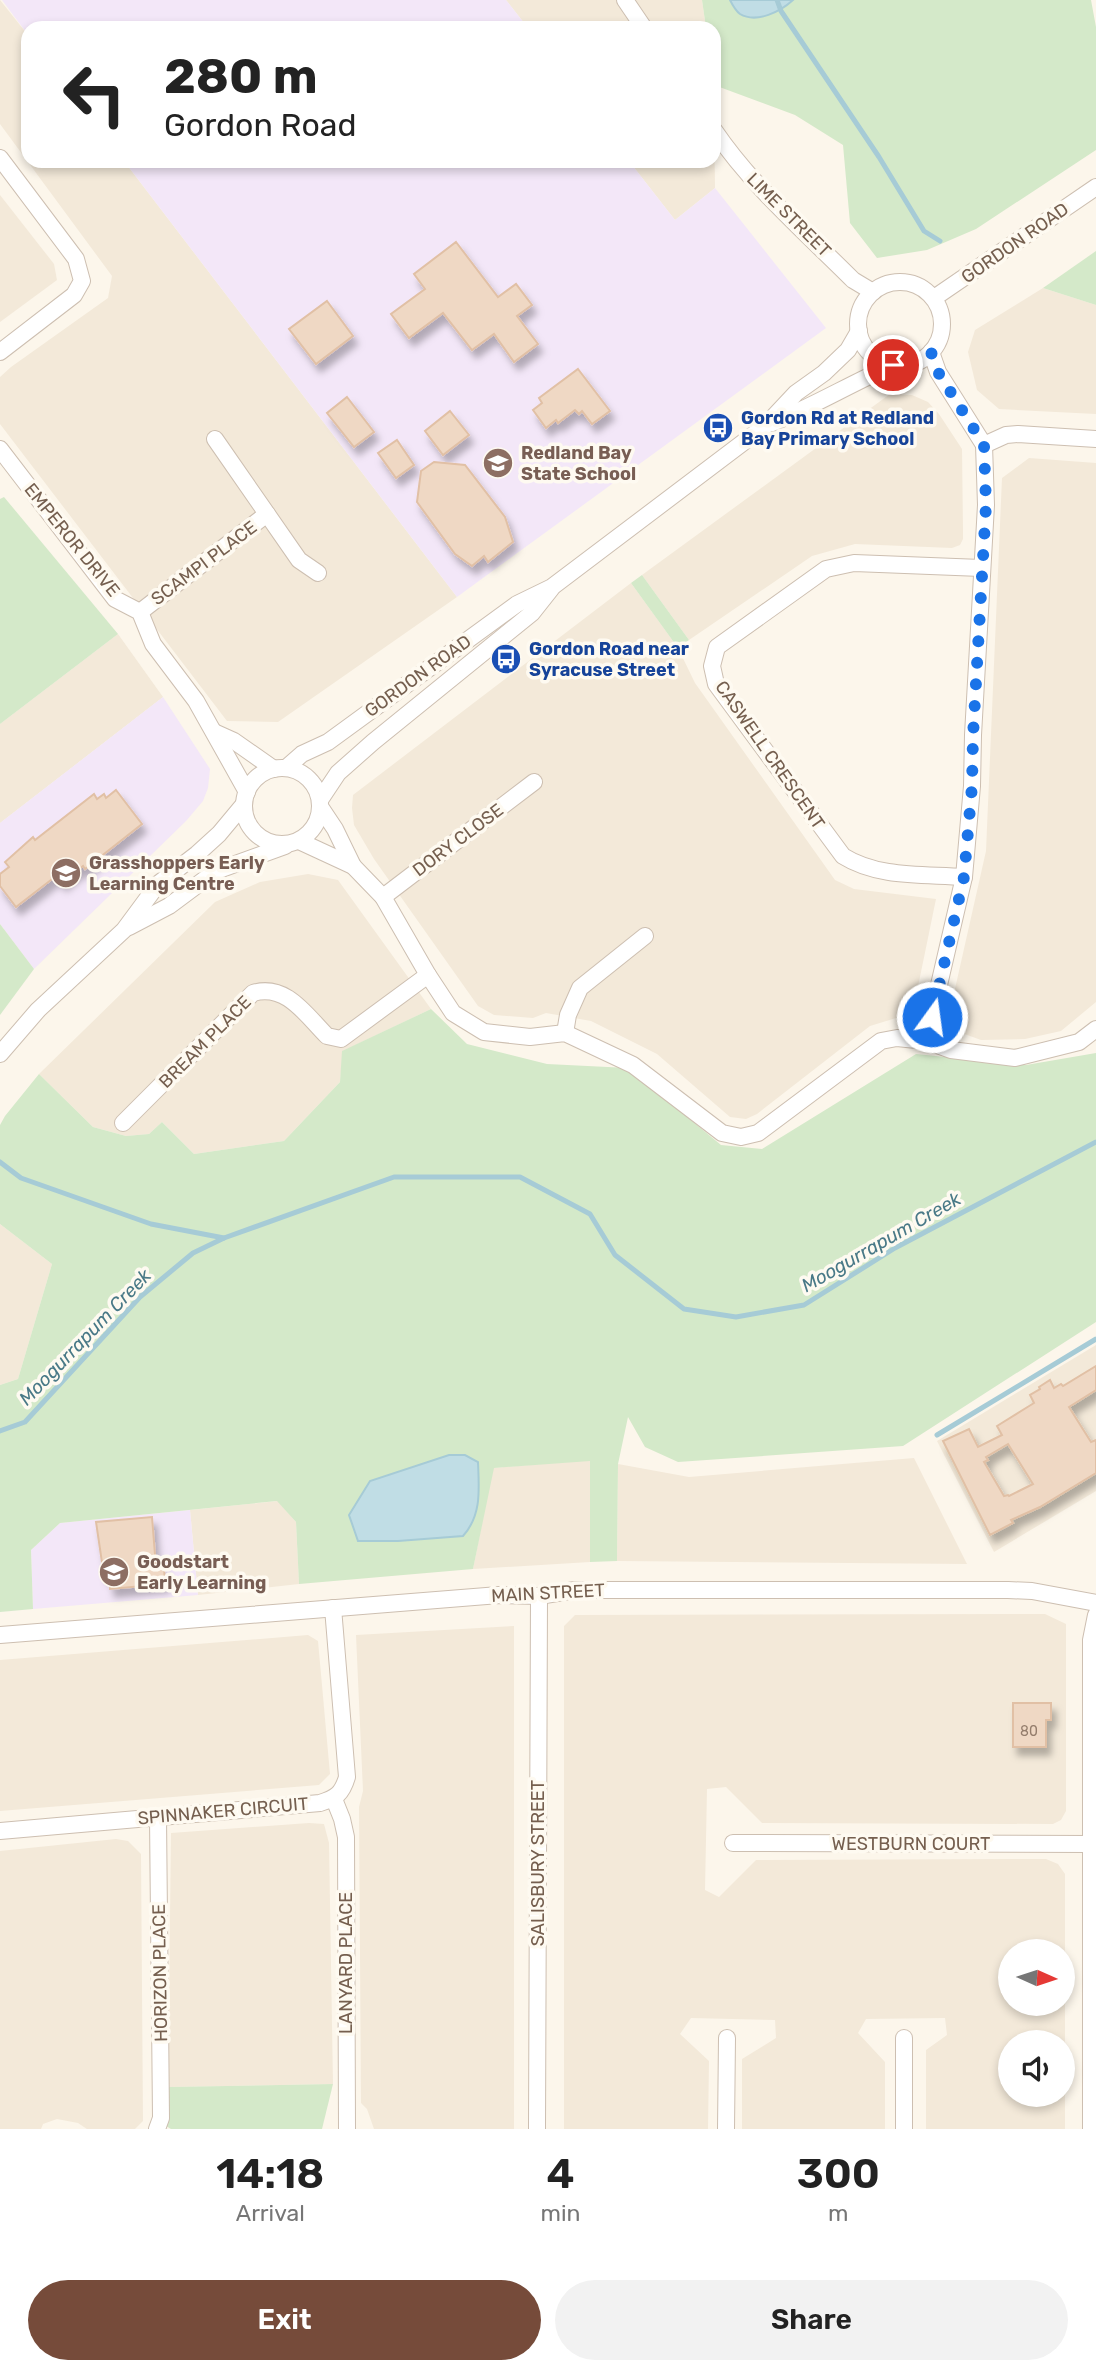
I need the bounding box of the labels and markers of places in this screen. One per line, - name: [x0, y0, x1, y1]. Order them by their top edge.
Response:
- pin: [863, 335, 923, 395]
- place label: Gordon Rd at Redland Bay Primary School: [741, 407, 934, 450]
- bus stop icon: Gordon Rd at Redland Bay Primary School: [701, 411, 735, 445]
- place label: Redland Bay State School: [521, 442, 636, 485]
- school or university icon: Redland Bay State School: [481, 446, 515, 480]
- place label: Gordon Road near Syracuse Street: [529, 638, 689, 681]
- bus stop icon: Gordon Road near Syracuse Street: [489, 642, 523, 676]
- place label: Grasshoppers Early Learning Centre: [89, 852, 265, 895]
- school or university icon: Grasshoppers Early Learning Centre: [49, 856, 83, 890]
- place label: Goodstart Early Learning: [137, 1551, 266, 1594]
- school or university icon: Goodstart Early Learning: [97, 1555, 131, 1589]

